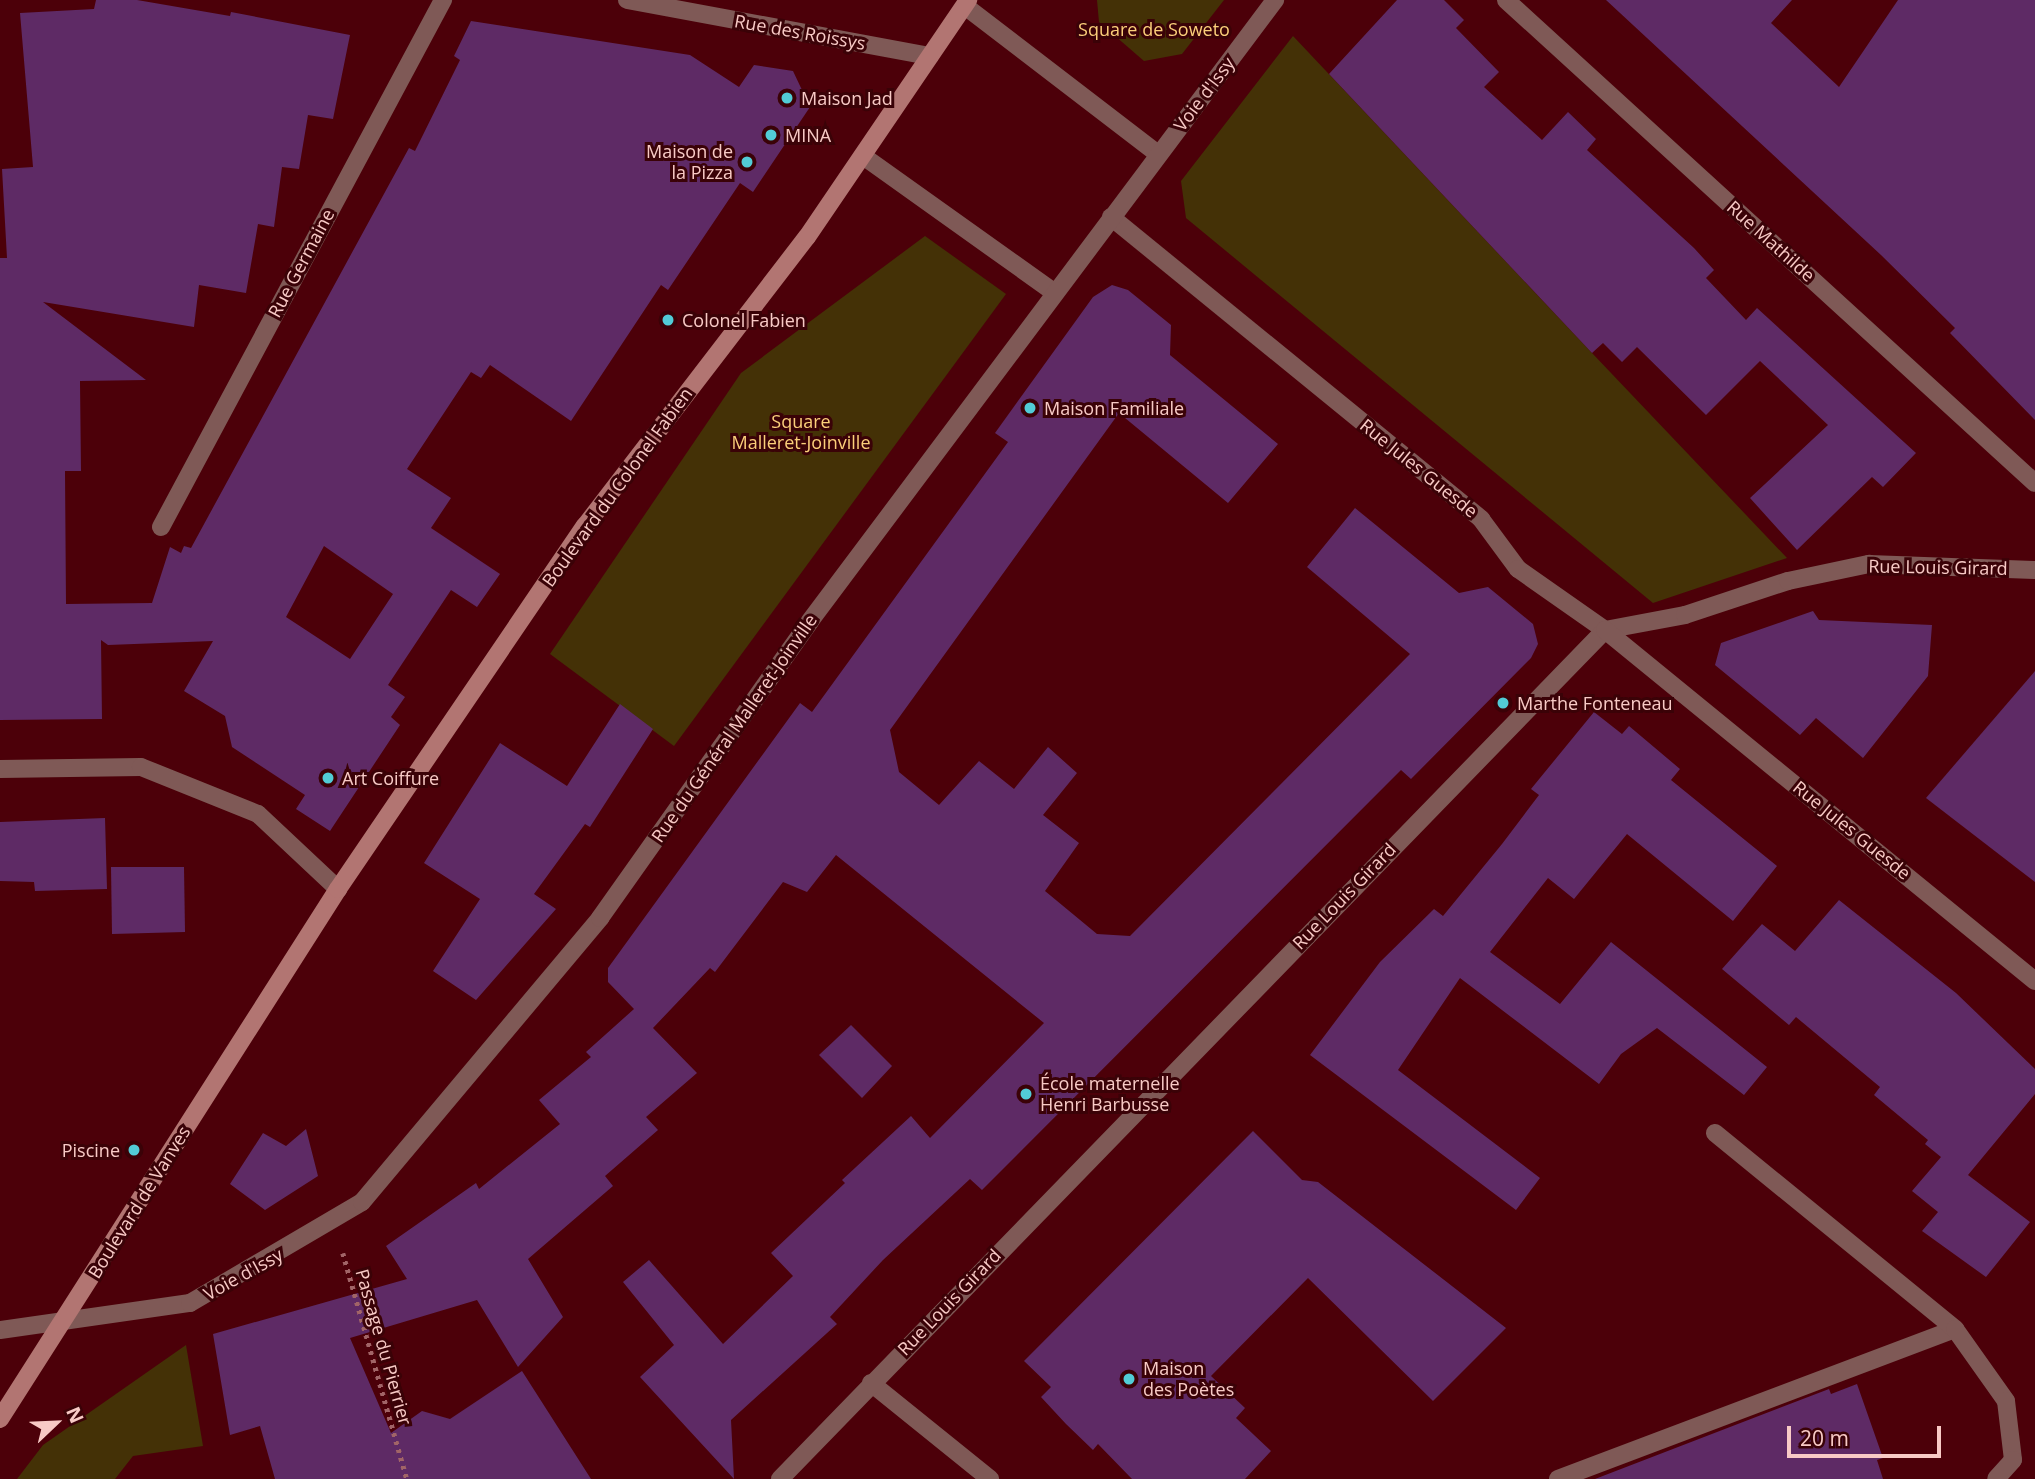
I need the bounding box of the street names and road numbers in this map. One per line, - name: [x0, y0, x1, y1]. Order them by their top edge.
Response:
- street label: Rue des Roissys: [733, 10, 867, 54]
- street label: Voie d'Issy: [1169, 53, 1239, 135]
- street label: Rue Mathilde: [1723, 196, 1819, 286]
- street label: Rue Germaine: [263, 205, 339, 321]
- street label: Boulevard du Colonel Fabien: [537, 383, 697, 591]
- street label: Rue Jules Guesde: [1356, 414, 1482, 522]
- street label: Rue Louis Girard: [1868, 555, 2008, 579]
- street label: Rue du Général Malleret-Joinville: [647, 610, 821, 846]
- street label: Rue Jules Guesde: [1789, 776, 1915, 884]
- street label: Rue Louis Girard: [1288, 838, 1400, 954]
- street label: Boulevard de Vanves: [83, 1122, 195, 1282]
- street label: Voie d'Issy: [200, 1243, 286, 1305]
- street label: Rue Louis Girard: [893, 1244, 1005, 1360]
- street label: Passage du Pierrier: [351, 1266, 417, 1428]

